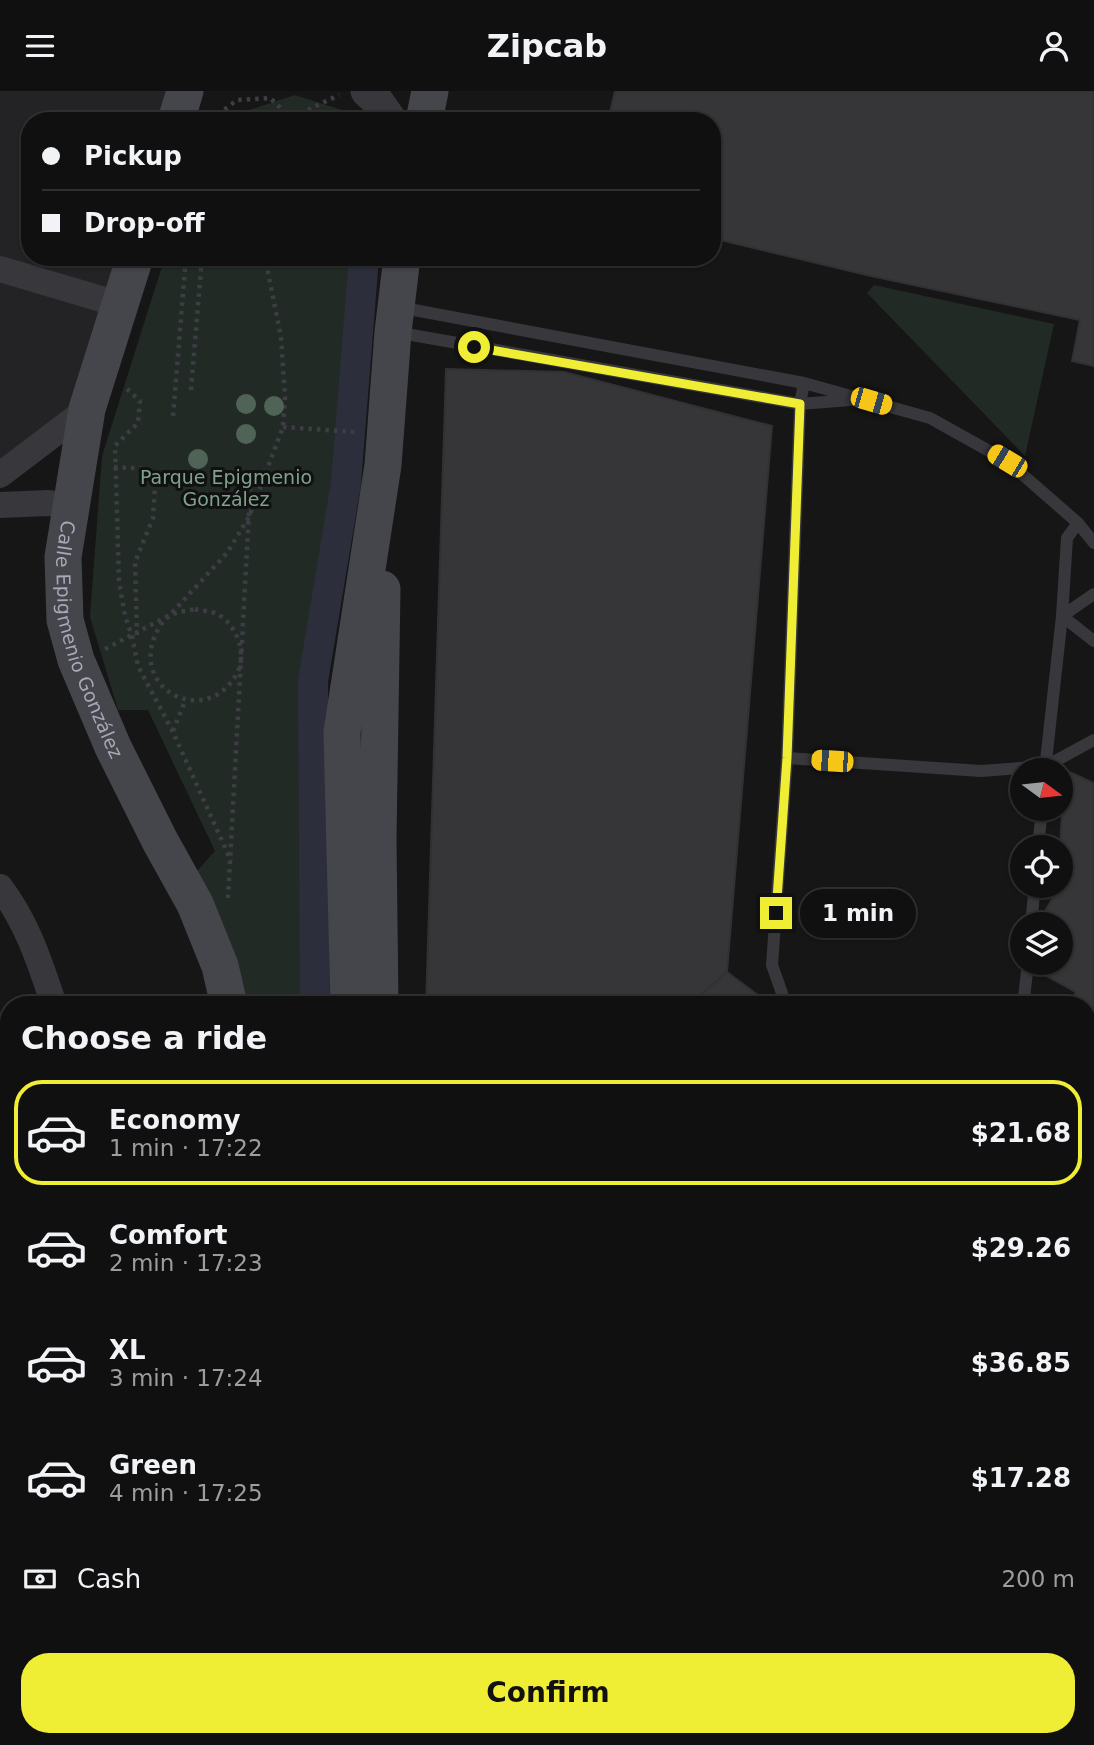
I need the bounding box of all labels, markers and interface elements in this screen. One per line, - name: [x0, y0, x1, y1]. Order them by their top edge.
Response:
- icon: menu: [21, 27, 59, 65]
- text: Zipcab: [487, 27, 607, 65]
- icon: person: [1035, 27, 1073, 65]
- text: Pickup: [84, 141, 182, 171]
- text: Drop-off: [84, 208, 205, 238]
- route start: [458, 331, 490, 363]
- car: [848, 385, 895, 417]
- car: [984, 441, 1031, 481]
- park label: Parque Epigmenio González: [140, 466, 312, 510]
- street label: Calle Epigmenio González: [52, 519, 128, 762]
- car: [811, 749, 854, 773]
- north arrow: [1010, 758, 1073, 821]
- map controls: [1010, 758, 1073, 975]
- button: locate: [1010, 835, 1073, 898]
- callout: 1 min: [800, 889, 916, 937]
- route end: [760, 897, 792, 929]
- text: 1 min: [822, 900, 894, 926]
- button: layers: [1010, 912, 1073, 975]
- text: Choose a ride: [21, 1019, 267, 1057]
- icon: car: [25, 1101, 88, 1164]
- text: Economy: [109, 1105, 240, 1135]
- text: $21.68: [971, 1118, 1071, 1148]
- text: 1 min · 17:22: [109, 1135, 263, 1161]
- icon: car: [25, 1216, 88, 1279]
- text: Comfort: [109, 1220, 227, 1250]
- text: $29.26: [971, 1233, 1071, 1263]
- text: 2 min · 17:23: [109, 1250, 263, 1276]
- icon: car: [25, 1331, 88, 1394]
- text: XL: [109, 1335, 146, 1365]
- text: $36.85: [971, 1348, 1071, 1378]
- text: 3 min · 17:24: [109, 1365, 263, 1391]
- icon: car: [25, 1446, 88, 1509]
- text: Green: [109, 1450, 197, 1480]
- text: $17.28: [971, 1463, 1071, 1493]
- text: 4 min · 17:25: [109, 1480, 263, 1506]
- icon: cash: [21, 1560, 59, 1598]
- text: Cash: [77, 1564, 141, 1594]
- text: 200 m: [1001, 1566, 1075, 1592]
- button: Confirm: [21, 1653, 1075, 1733]

